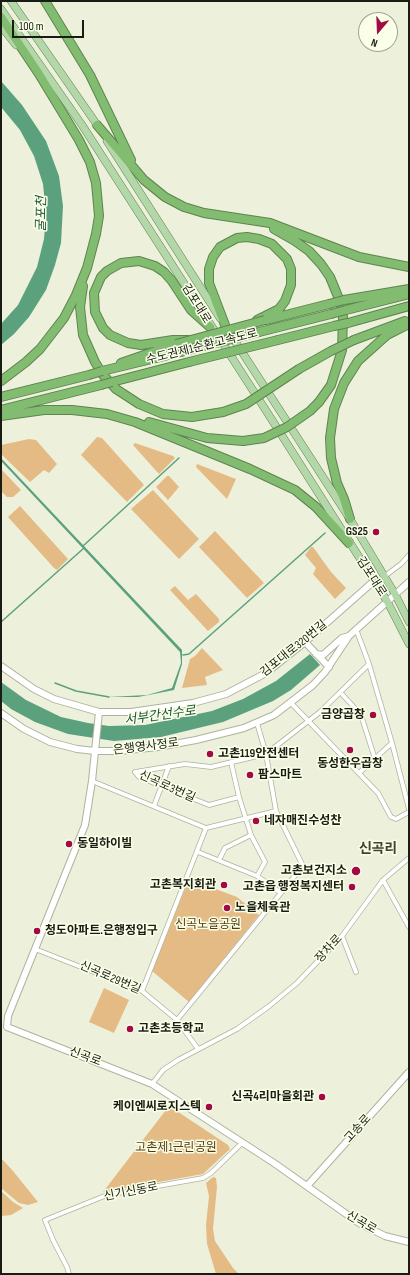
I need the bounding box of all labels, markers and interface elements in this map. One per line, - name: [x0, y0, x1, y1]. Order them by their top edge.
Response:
- scale bar: [14, 12, 86, 38]
- north arrow: [358, 12, 398, 52]
- text: 100 m: [19, 19, 44, 34]
- text: N: [369, 36, 379, 50]
- water label: 굴포천: [34, 196, 50, 232]
- street label: 김포대로: [178, 281, 214, 327]
- street label: 수도권제1순환고속도로: [145, 326, 259, 368]
- place label: GS25: [346, 525, 368, 539]
- marker: GS25: [371, 527, 381, 537]
- street label: 김포대로: [353, 555, 389, 599]
- street label: 김포대로320번길: [258, 618, 330, 680]
- water label: 서부간선수로: [123, 703, 197, 729]
- place label: 금양곱창: [321, 708, 365, 722]
- marker: 금양곱창: [368, 710, 378, 720]
- street label: 은행영사정로: [112, 736, 180, 758]
- marker: 동성한우곱창: [345, 745, 355, 755]
- place label: 고촌119안전센터: [218, 747, 299, 761]
- marker: 고촌119안전센터: [205, 749, 215, 759]
- place label: 동성한우곱창: [317, 757, 383, 771]
- street label: 신곡로3번길: [137, 768, 197, 806]
- place label: 팜스마트: [258, 768, 302, 782]
- marker: 팜스마트: [245, 770, 255, 780]
- place label: 네자매진수성찬: [264, 814, 341, 828]
- marker: 네자매진수성찬: [251, 816, 261, 826]
- place label: 동일하이빌: [77, 837, 132, 851]
- marker: 동일하이빌: [64, 839, 74, 849]
- district label: 신곡리: [359, 841, 397, 857]
- place label: 고촌보건지소: [281, 864, 347, 878]
- marker: 고촌보건지소: [350, 865, 362, 877]
- place label: 고촌복지회관: [150, 878, 216, 892]
- marker: 고촌복지회관: [219, 880, 229, 890]
- place label: 고촌읍 행정복지센터: [243, 880, 344, 894]
- marker: 고촌읍 행정복지센터: [347, 882, 357, 892]
- place label: 노을체육관: [235, 901, 290, 915]
- marker: 노을체육관: [222, 903, 232, 913]
- park label: 신곡노을공원: [175, 918, 241, 932]
- place label: 청도아파트.은행정입구: [45, 924, 158, 938]
- marker: 청도아파트.은행정입구: [32, 926, 42, 936]
- street label: 장차로: [312, 932, 346, 966]
- street label: 신곡로29번길: [77, 959, 143, 997]
- place label: 고촌초등학교: [138, 1022, 204, 1036]
- marker: 고촌초등학교: [125, 1024, 135, 1034]
- street label: 신곡로: [67, 1045, 103, 1069]
- place label: 신곡4리마을회관: [231, 1090, 314, 1104]
- marker: 신곡4리마을회관: [317, 1092, 327, 1102]
- place label: 케이엔씨로지스텍: [113, 1100, 201, 1114]
- marker: 케이엔씨로지스텍: [204, 1102, 214, 1112]
- street label: 고송로: [342, 1112, 374, 1146]
- park label: 고촌제1근린공원: [135, 1141, 217, 1155]
- street label: 신기신동로: [103, 1180, 159, 1204]
- street label: 신곡로: [343, 1208, 379, 1238]

